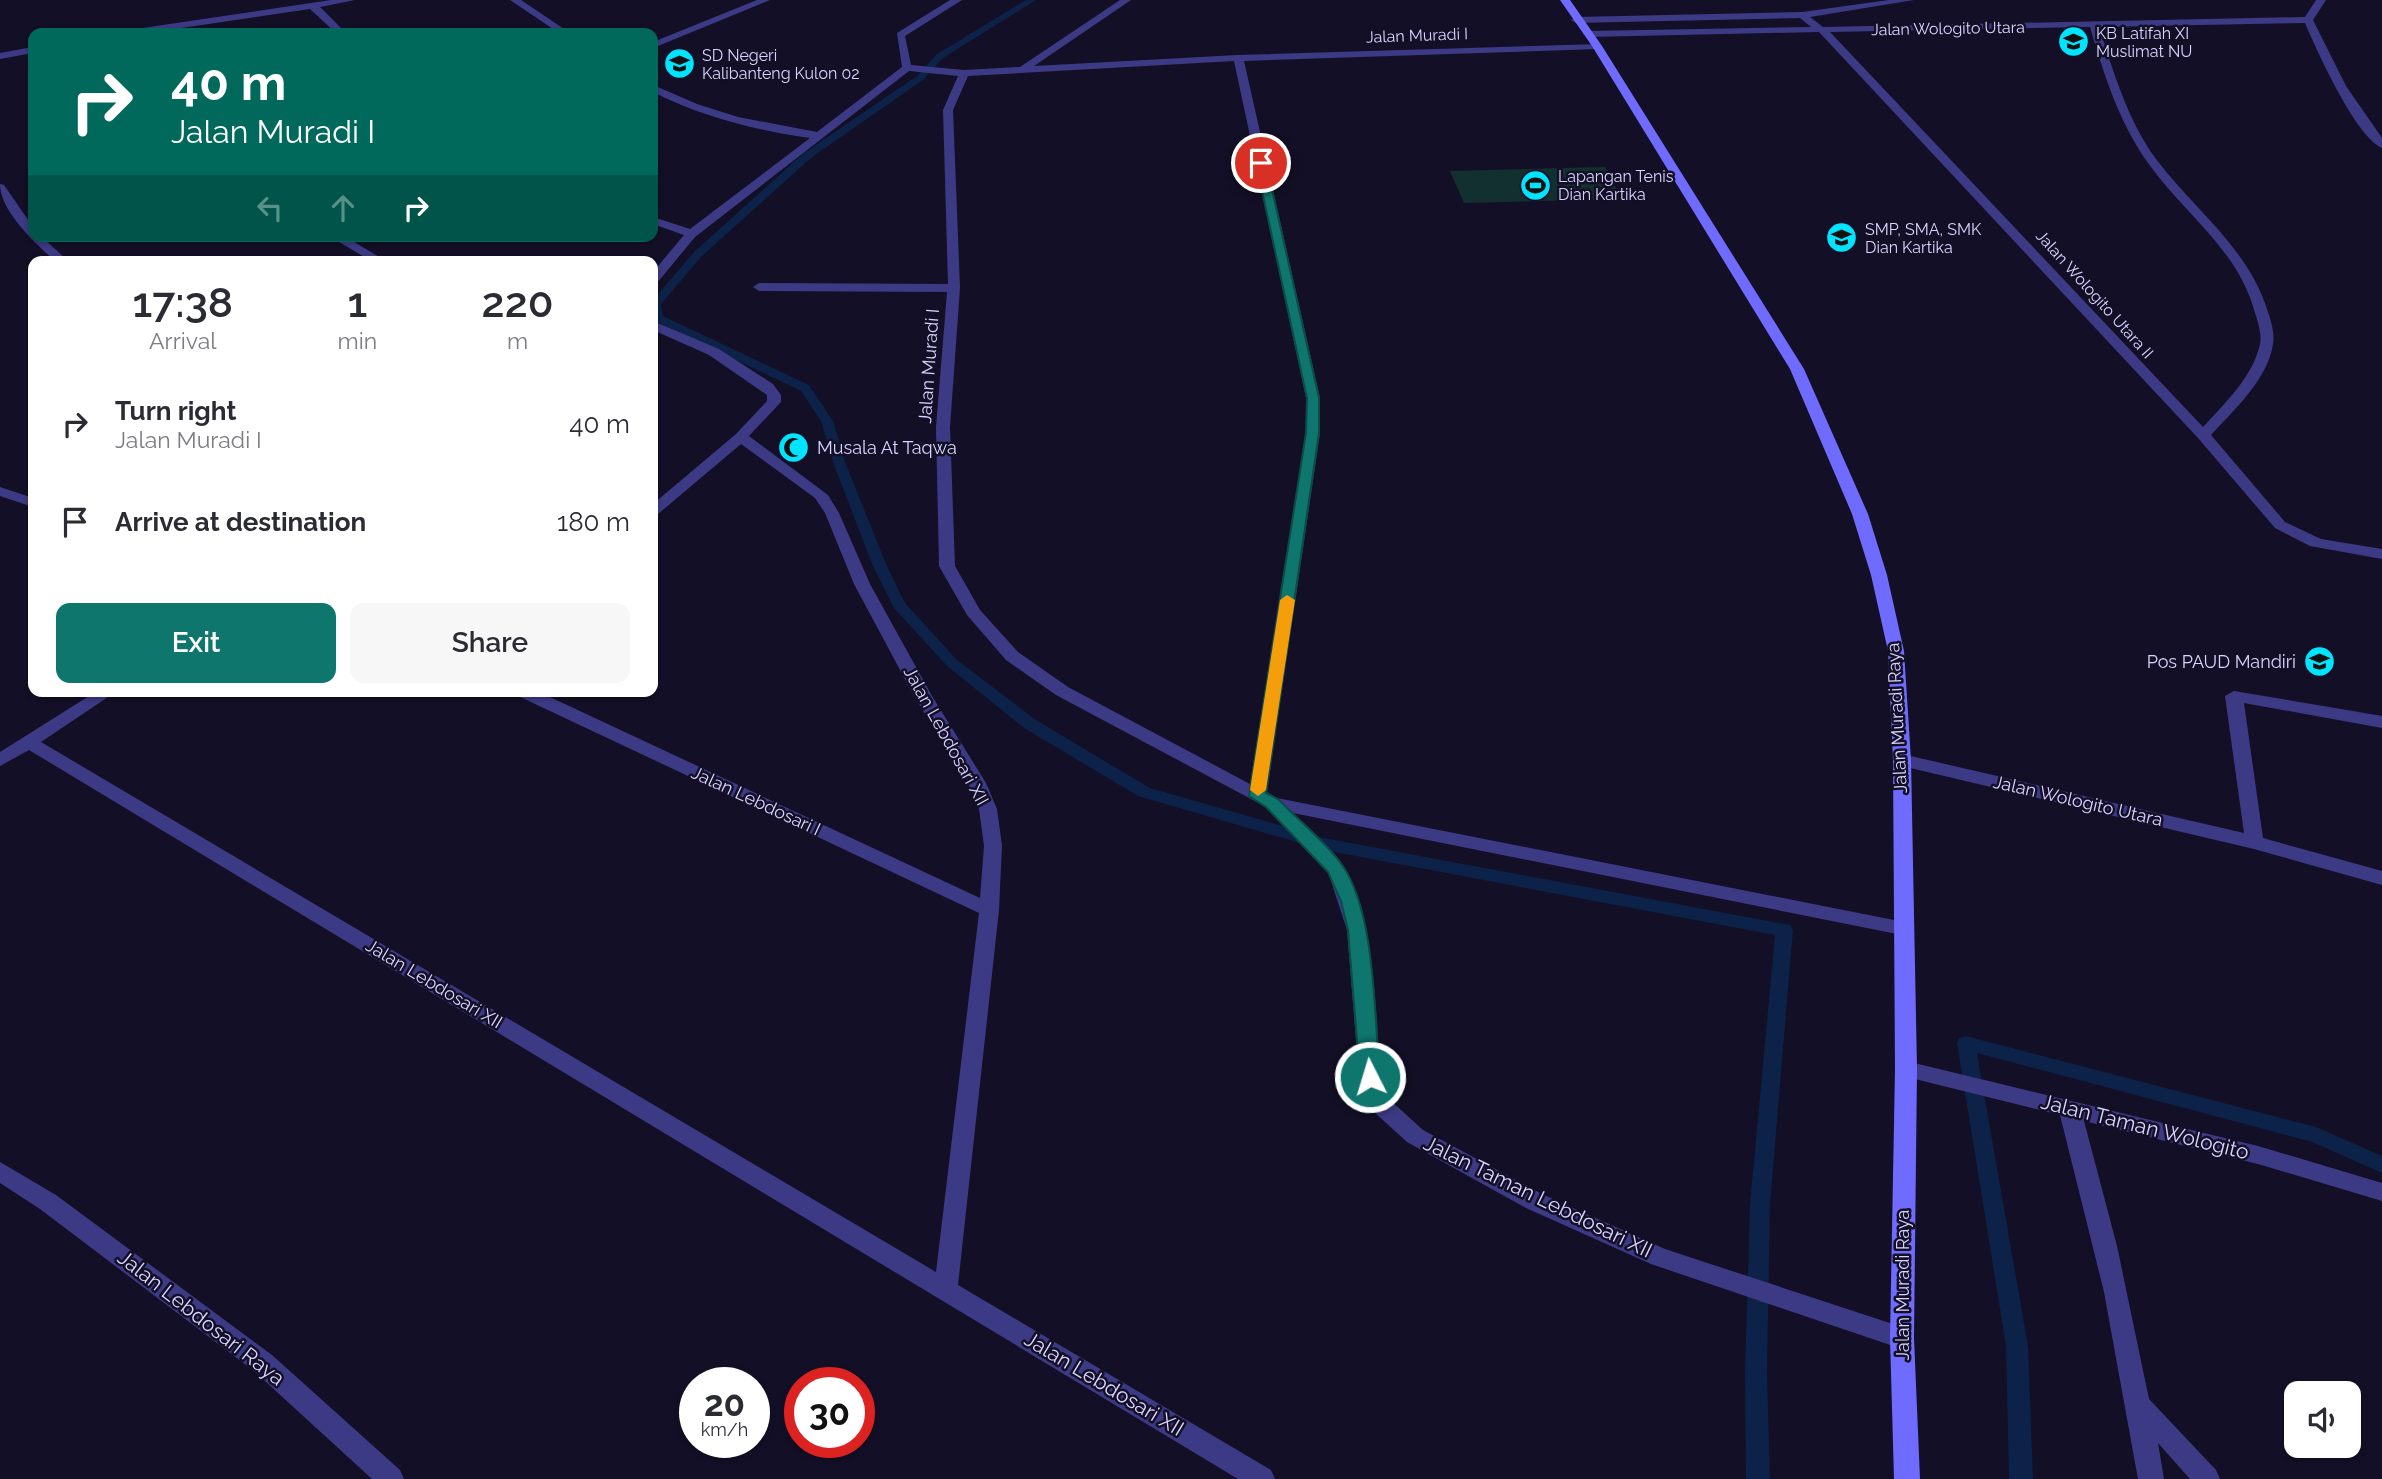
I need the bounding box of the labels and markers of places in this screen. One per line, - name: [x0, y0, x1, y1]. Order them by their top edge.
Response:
- place label: KB Latifah XI Muslimat NU: [2096, 24, 2192, 61]
- school or university icon: KB Latifah XI Muslimat NU: [2056, 25, 2090, 59]
- place label: SD Negeri Kalibanteng Kulon 02: [702, 46, 860, 83]
- school or university icon: SD Negeri Kalibanteng Kulon 02: [662, 47, 696, 81]
- pin: [1231, 133, 1291, 193]
- place label: Lapangan Tenis Dian Kartika: [1558, 167, 1674, 204]
- sports icon: Lapangan Tenis Dian Kartika: [1518, 168, 1552, 202]
- place label: SMP, SMA, SMK Dian Kartika: [1865, 220, 1982, 257]
- school or university icon: SMP, SMA, SMK Dian Kartika: [1825, 221, 1859, 255]
- mosque icon: Musala At Taqwa: [777, 431, 811, 465]
- place label: Musala At Taqwa: [817, 437, 957, 458]
- school or university icon: Pos PAUD Mandiri: [2302, 645, 2336, 679]
- place label: Pos PAUD Mandiri: [2147, 651, 2296, 672]

